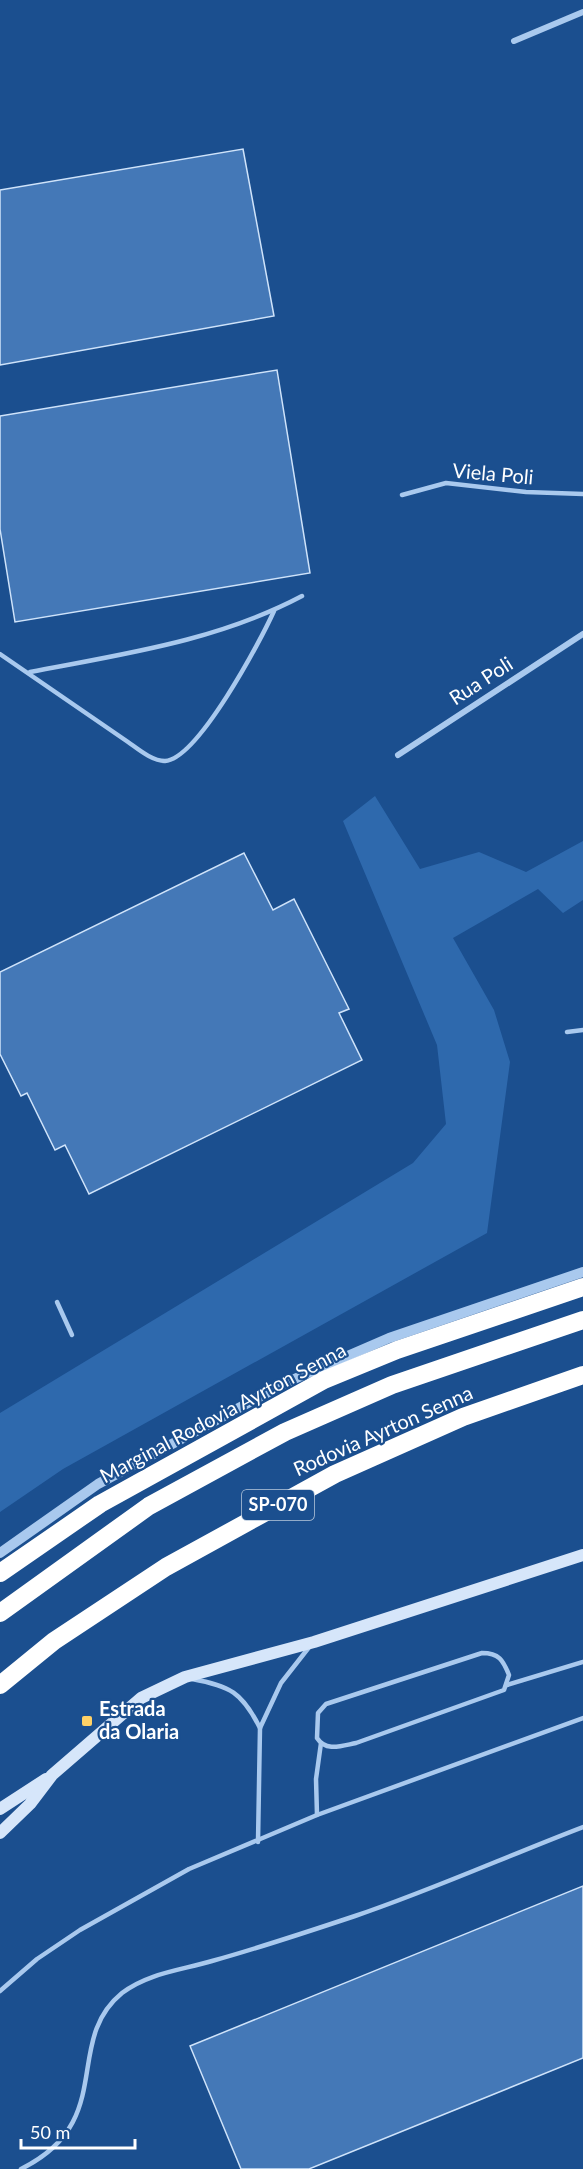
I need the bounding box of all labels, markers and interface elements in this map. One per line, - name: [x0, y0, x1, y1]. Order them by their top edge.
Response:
- street label: Viela Poli: [452, 458, 534, 488]
- street label: Rua Poli: [444, 651, 517, 709]
- street label: Marginal Rodovia Ayrton Senna: [95, 1337, 350, 1487]
- street label: Rodovia Ayrton Senna: [289, 1380, 476, 1480]
- road number: SP-070: [242, 1490, 314, 1520]
- place label: Estrada da Olaria: [99, 1696, 179, 1743]
- marker: Estrada da Olaria: [80, 1714, 94, 1728]
- scale bar: [21, 2112, 135, 2150]
- text: 50 m: [30, 2121, 70, 2143]

